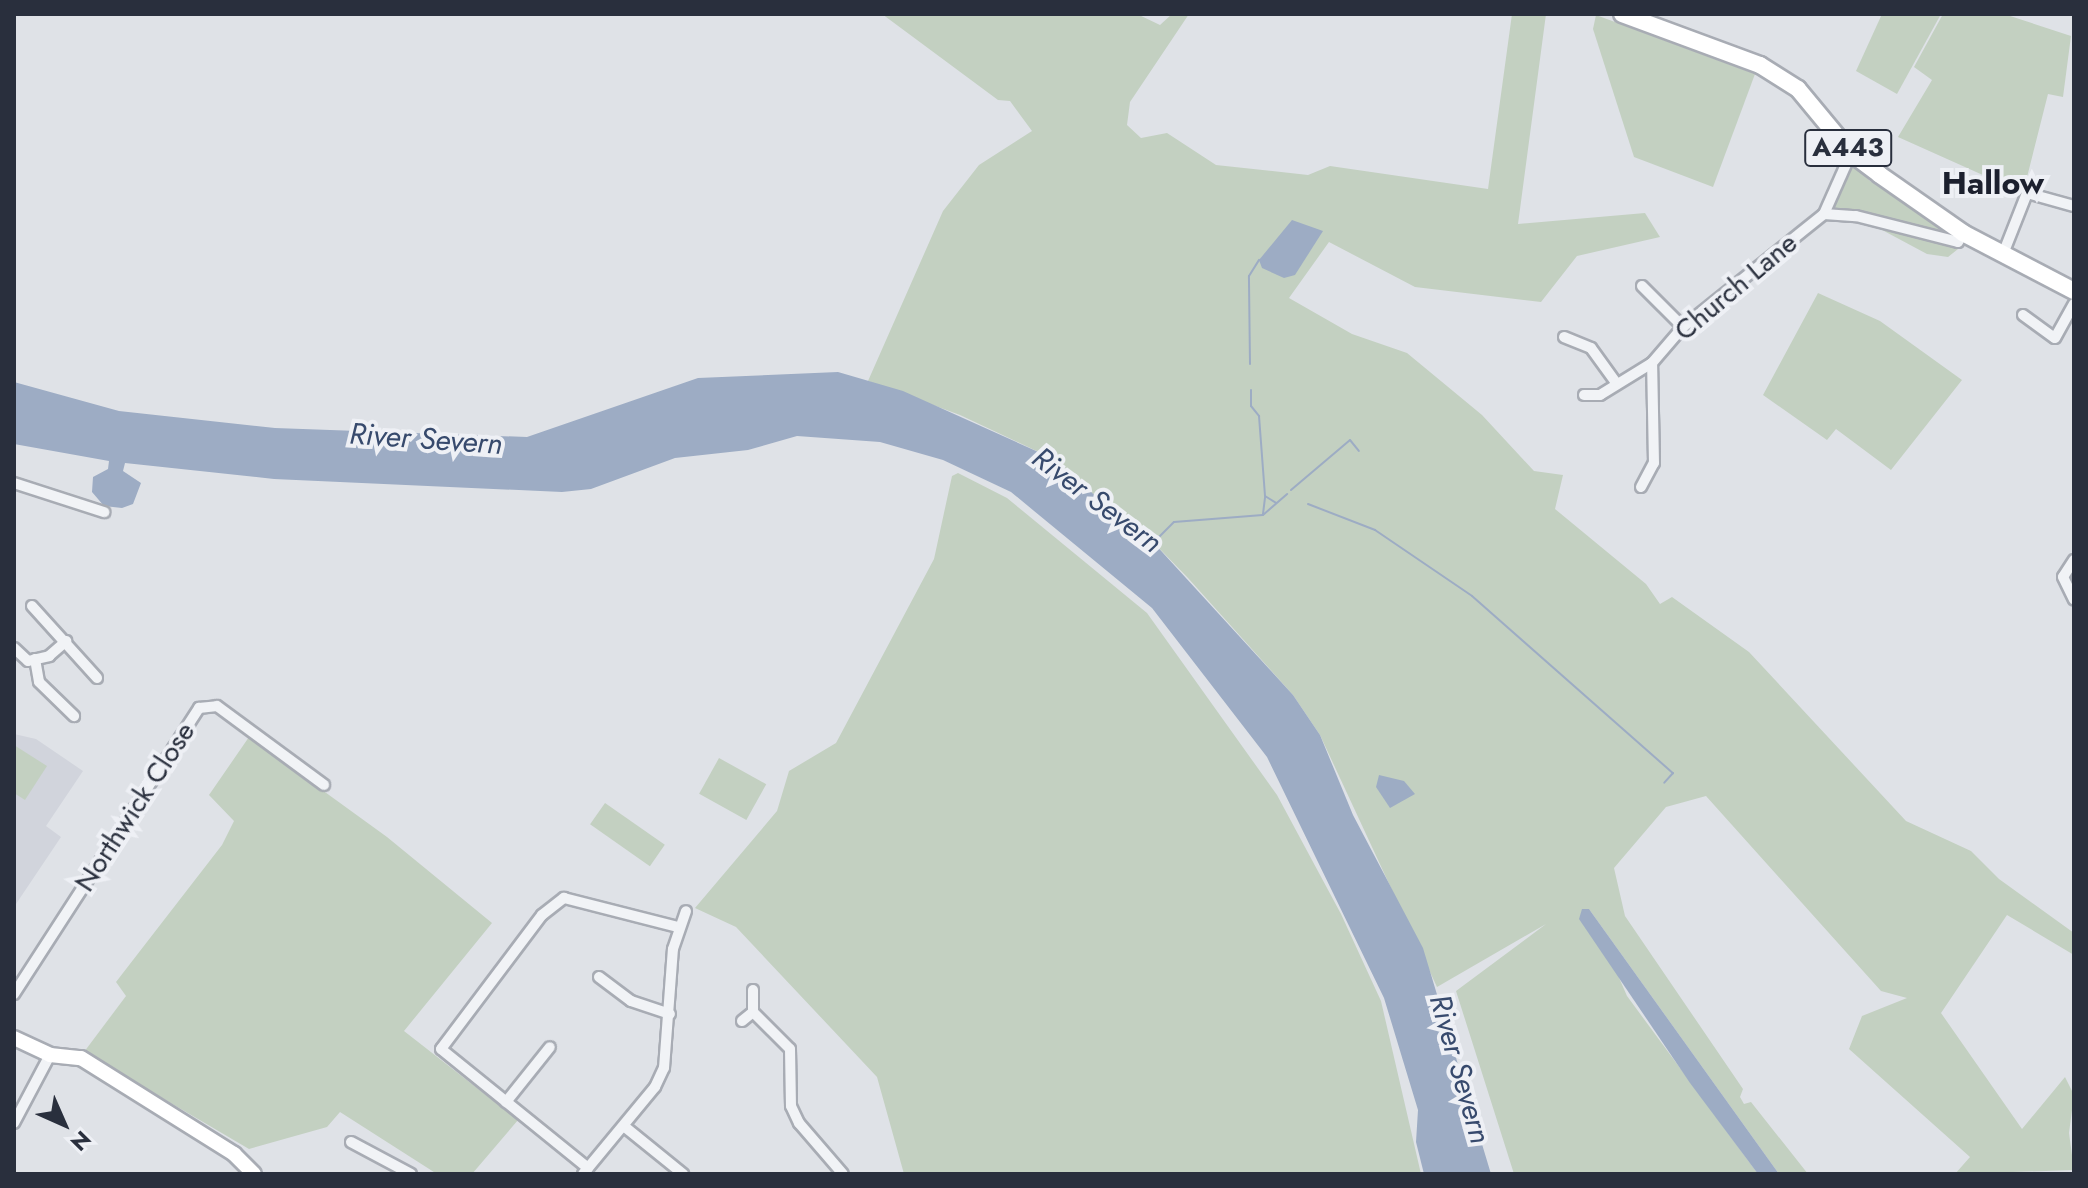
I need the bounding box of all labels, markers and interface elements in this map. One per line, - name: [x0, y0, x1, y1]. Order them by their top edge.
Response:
- road number: A443: [1804, 126, 1892, 170]
- district label: Hallow: [1942, 164, 2044, 202]
- street label: Church Lane: [1668, 226, 1804, 348]
- water label: River Severn: [348, 416, 504, 462]
- water label: River Severn: [1025, 439, 1169, 561]
- street label: Northwick Close: [68, 716, 202, 898]
- water label: River Severn: [1422, 990, 1498, 1148]
- north arrow: [24, 1084, 104, 1164]
- text: N: [63, 1123, 98, 1158]

